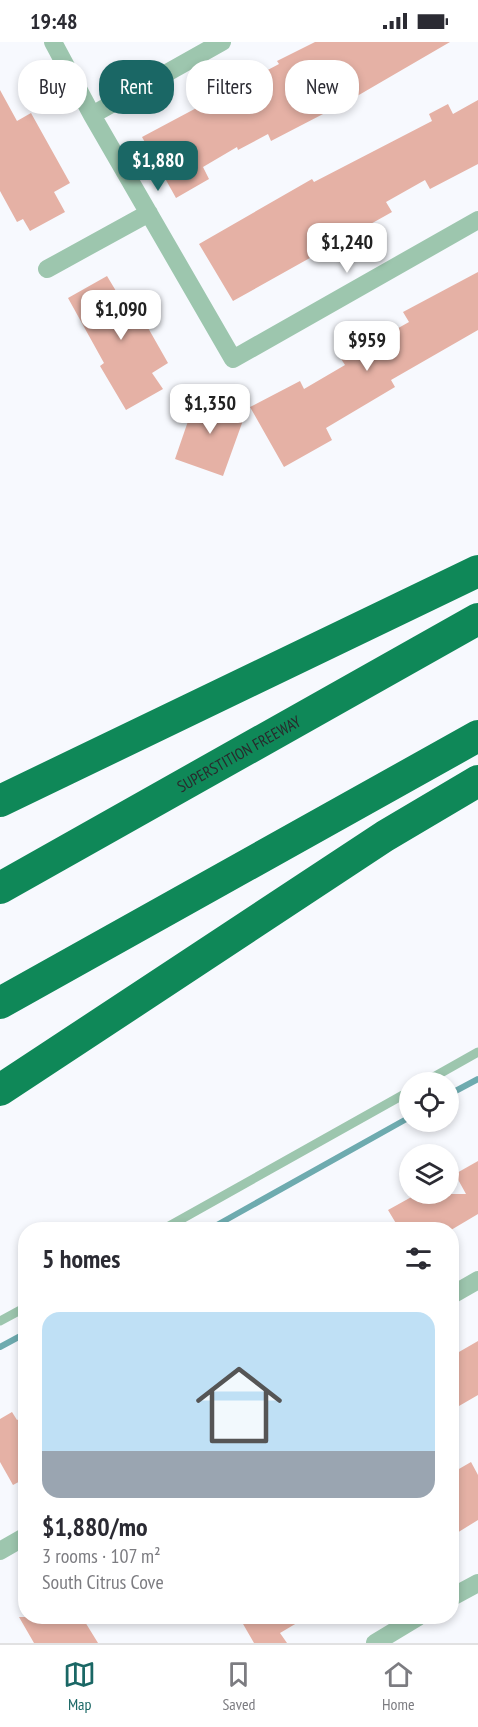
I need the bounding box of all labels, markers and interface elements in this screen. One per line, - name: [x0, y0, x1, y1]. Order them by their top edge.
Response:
- text: 19:48: [30, 7, 78, 35]
- chip: Buy: [18, 60, 87, 114]
- chip: Rent: [99, 60, 174, 114]
- chip: Filters: [186, 60, 273, 114]
- chip: New: [285, 60, 359, 114]
- pin: $1,880: [109, 141, 207, 192]
- text: $1,880: [132, 147, 184, 173]
- pin: $1,240: [298, 223, 396, 274]
- text: $1,240: [321, 229, 373, 255]
- pin: $1,090: [72, 290, 170, 341]
- text: $1,090: [95, 296, 147, 322]
- pin: $959: [331, 321, 403, 372]
- text: $959: [348, 327, 386, 353]
- pin: $1,350: [161, 384, 259, 435]
- text: $1,350: [184, 390, 236, 416]
- street label: SUPERSTITION FREEWAY: [173, 711, 305, 796]
- map controls: [399, 1072, 459, 1204]
- button: locate: [399, 1072, 459, 1132]
- button: layers: [399, 1144, 459, 1204]
- text: 5 homes: [42, 1242, 120, 1275]
- icon: filters: [402, 1242, 435, 1275]
- icon: home: [185, 1351, 293, 1459]
- text: $1,880/mo: [42, 1510, 148, 1543]
- text: 3 rooms · 107 m²: [42, 1543, 161, 1569]
- text: South Citrus Cove: [42, 1569, 164, 1595]
- tab: Map: [63, 1658, 96, 1714]
- tab: Saved: [222, 1658, 255, 1714]
- tab: Home: [382, 1658, 415, 1714]

